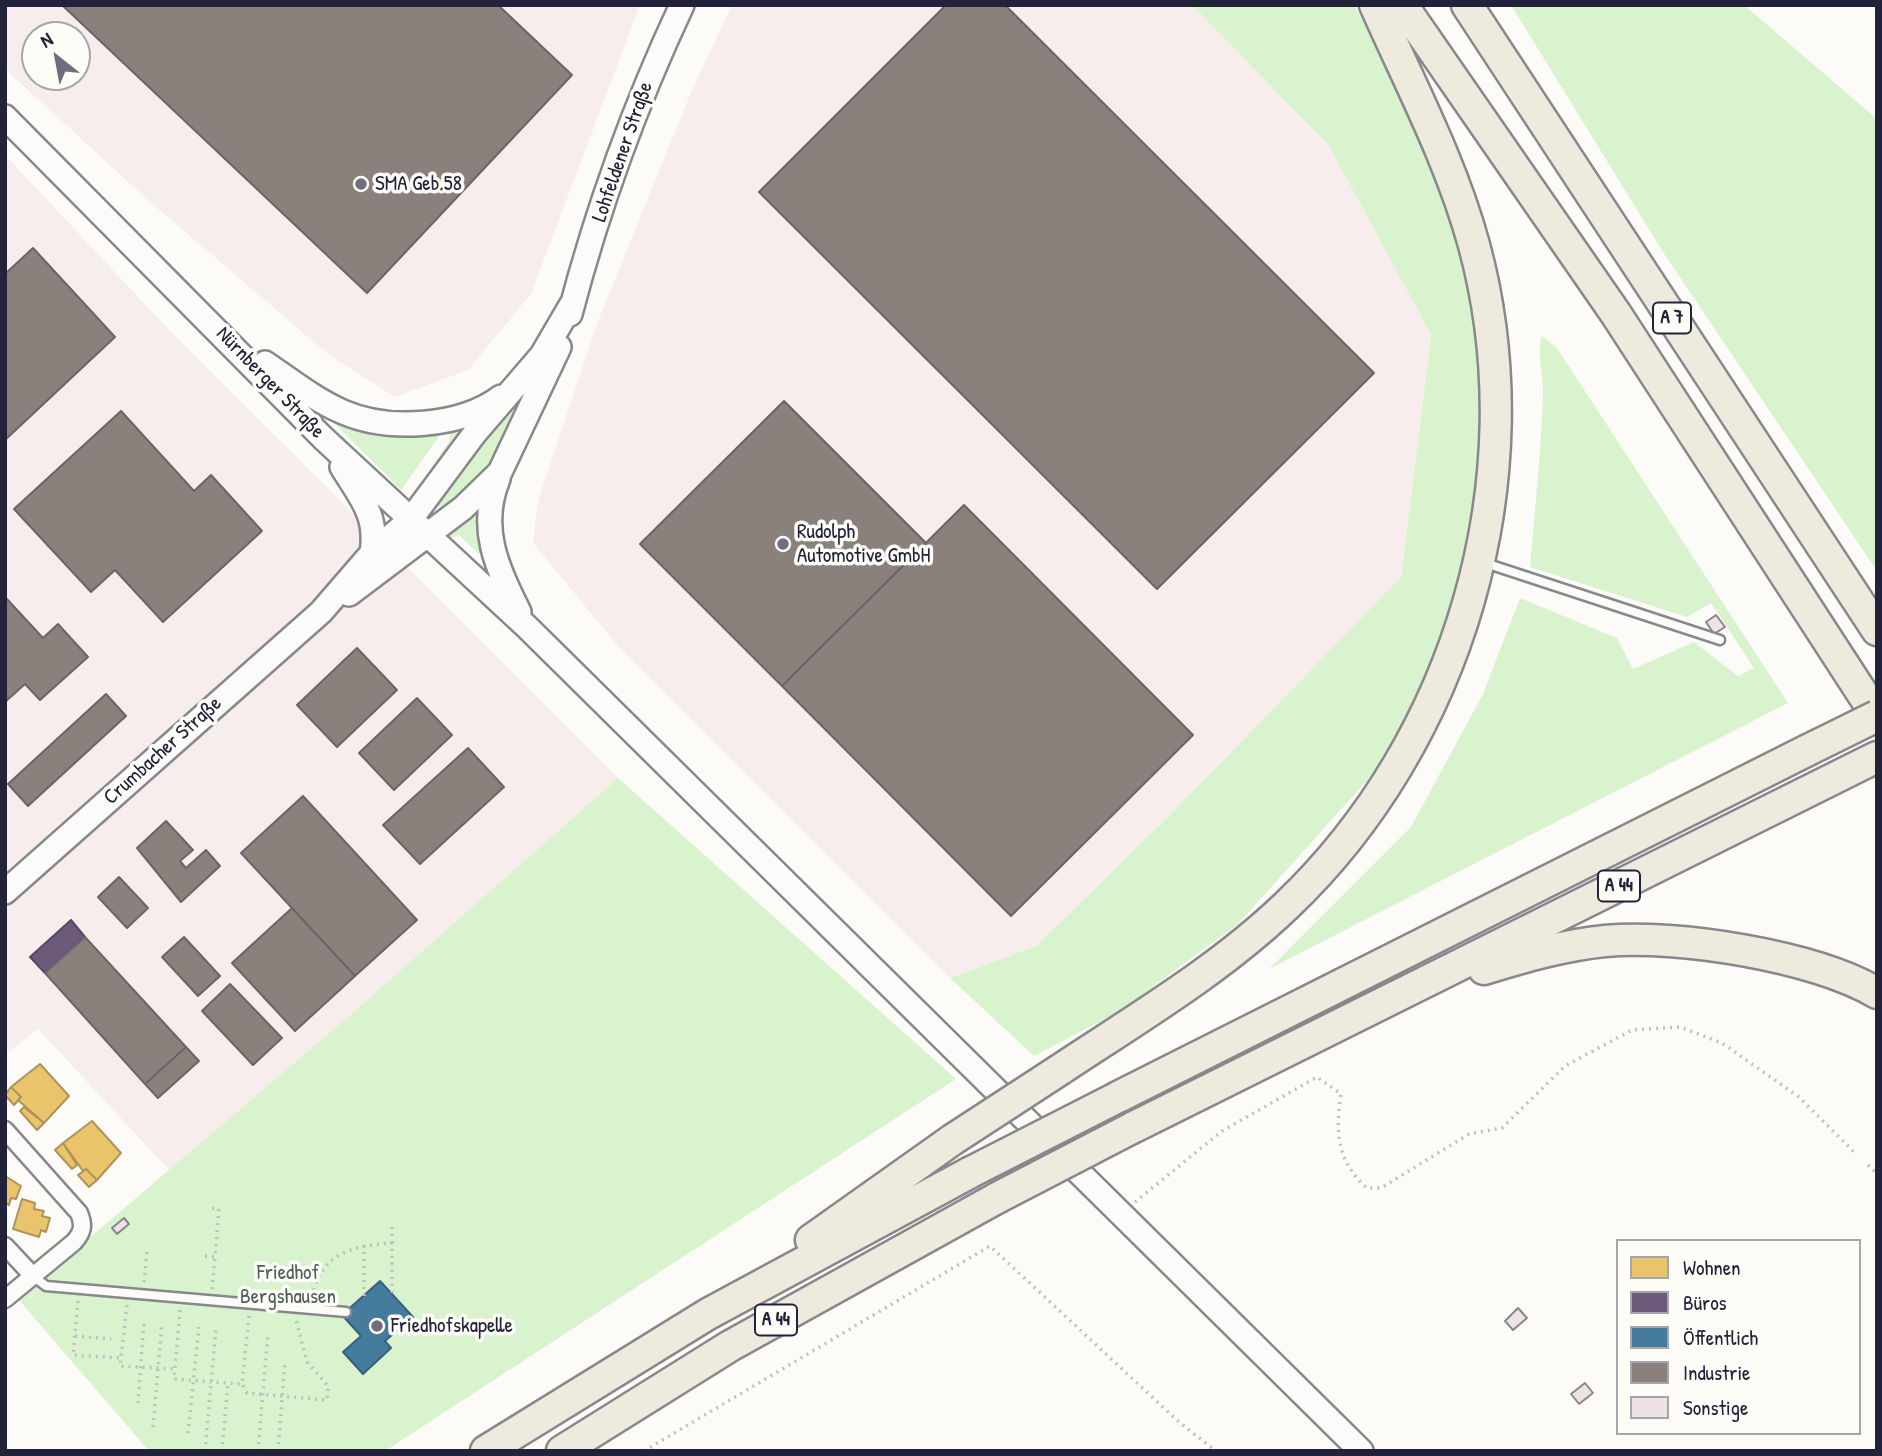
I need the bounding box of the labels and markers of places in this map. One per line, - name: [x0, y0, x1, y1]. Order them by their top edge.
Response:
- place label: SMA Geb.58: [375, 171, 462, 197]
- marker: SMA Geb.58: [353, 176, 369, 192]
- place label: Rudolph Automotive GmbH: [797, 519, 930, 569]
- marker: Rudolph Automotive GmbH: [775, 536, 791, 552]
- place label: Friedhofskapelle: [391, 1313, 513, 1339]
- marker: Friedhofskapelle: [369, 1318, 385, 1334]

